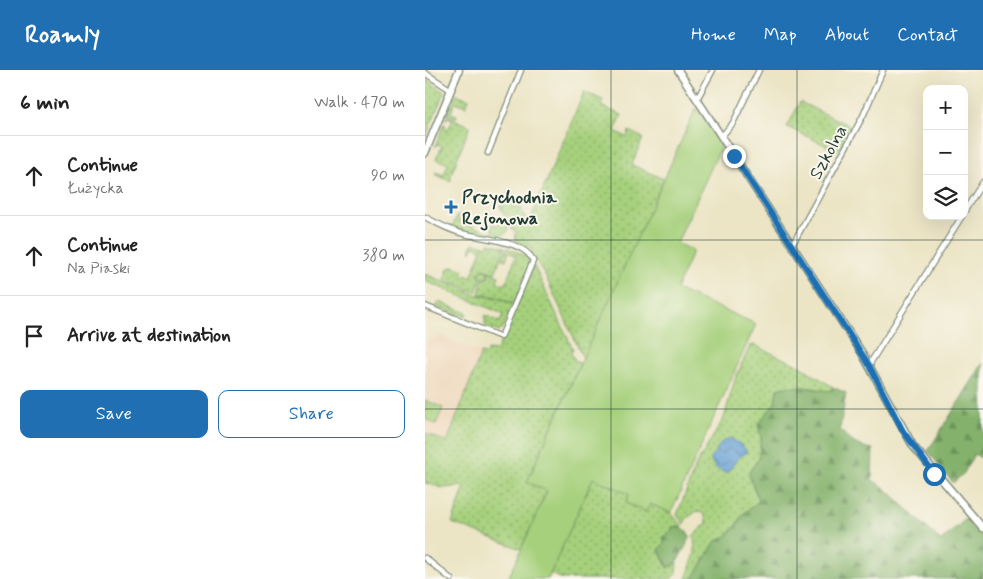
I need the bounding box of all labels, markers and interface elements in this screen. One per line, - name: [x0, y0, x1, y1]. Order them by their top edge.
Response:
- text: Roamly: [25, 20, 100, 51]
- text: Home: [691, 23, 736, 47]
- text: Map: [764, 23, 797, 47]
- text: About: [825, 23, 869, 47]
- text: Contact: [897, 23, 958, 47]
- map controls: [923, 85, 968, 220]
- button: +: [923, 85, 968, 130]
- text: 6 min: [20, 89, 70, 117]
- text: Walk · 470 m: [314, 92, 405, 113]
- street label: Szkolna: [804, 121, 854, 184]
- button: −: [923, 130, 968, 175]
- route end: [723, 145, 746, 168]
- text: Continue: [67, 153, 138, 178]
- icon: ahead: [20, 162, 48, 190]
- text: 90 m: [371, 165, 405, 186]
- button: layers: [923, 175, 968, 220]
- text: Łużycka: [67, 178, 124, 199]
- place label: Przychodnia Rejonowa: [462, 186, 558, 231]
- marker: Przychodnia Rejonowa: [444, 200, 458, 214]
- text: Continue: [67, 233, 138, 258]
- icon: ahead: [20, 242, 48, 270]
- text: 380 m: [362, 245, 405, 266]
- text: Na Piaski: [67, 258, 130, 279]
- icon: arrive: [20, 322, 48, 350]
- text: Arrive at destination: [67, 323, 231, 348]
- button: Save: [20, 390, 208, 438]
- button: Share: [218, 390, 405, 438]
- route start: [923, 463, 946, 486]

